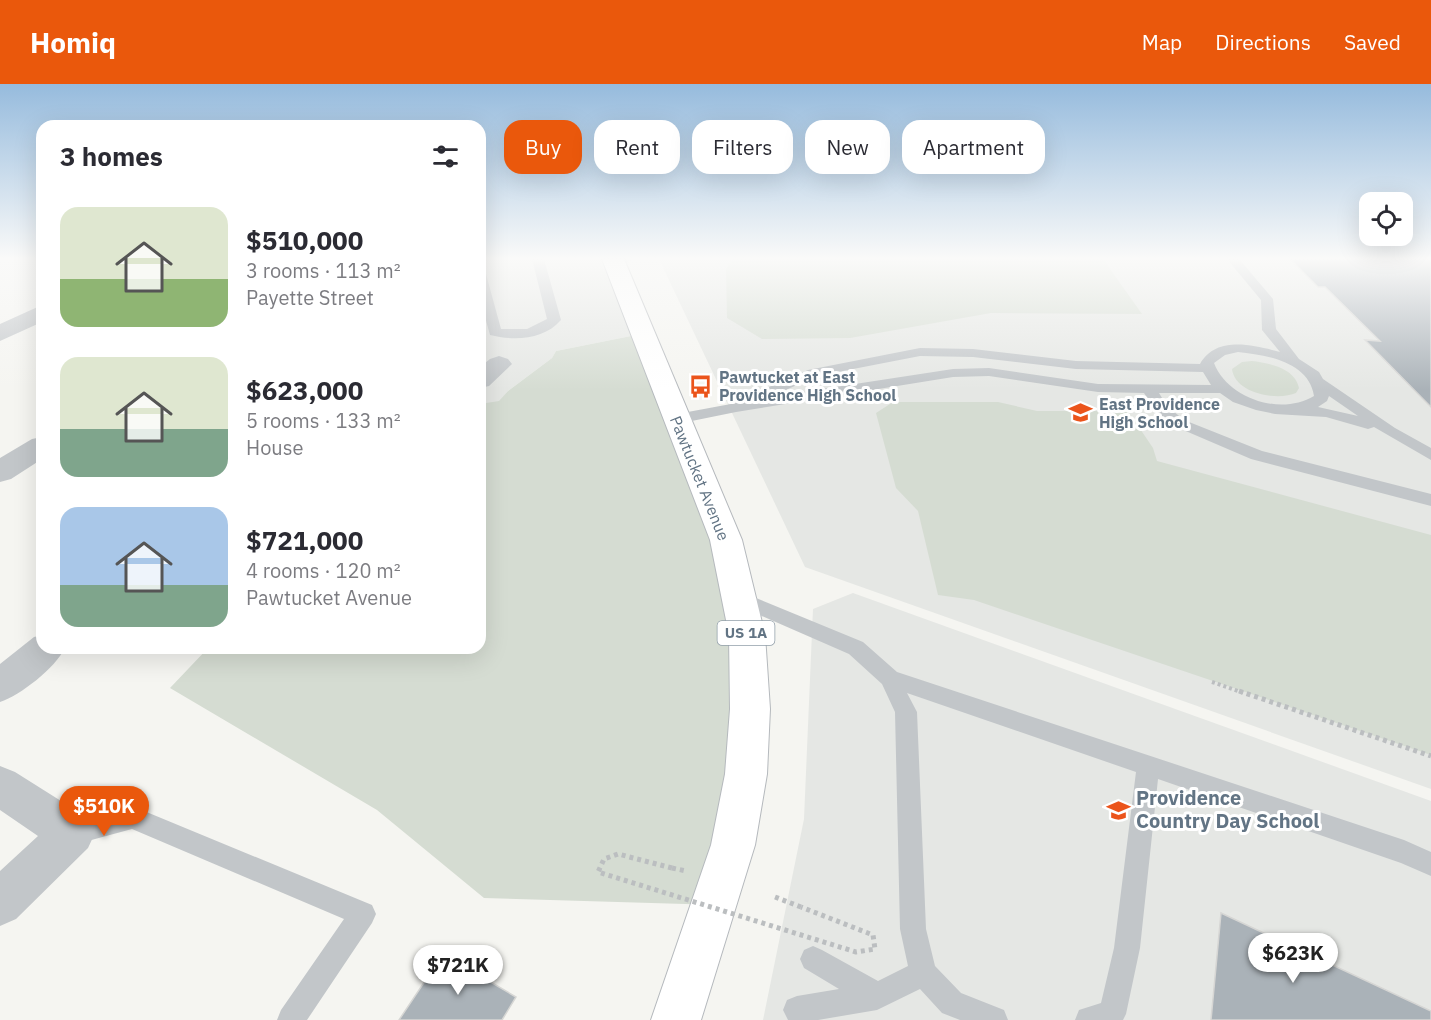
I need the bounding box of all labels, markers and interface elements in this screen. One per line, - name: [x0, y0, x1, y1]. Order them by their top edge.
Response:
- text: Homiq: [30, 24, 116, 61]
- text: Map: [1142, 28, 1182, 56]
- text: Directions: [1215, 28, 1311, 56]
- text: Saved: [1344, 28, 1401, 56]
- chip: Buy: [504, 120, 582, 174]
- chip: Rent: [594, 120, 680, 174]
- chip: Filters: [692, 120, 793, 174]
- chip: New: [805, 120, 890, 174]
- chip: Apartment: [902, 120, 1045, 174]
- text: 3 homes: [60, 139, 163, 173]
- icon: filters: [429, 140, 462, 173]
- map controls: [1359, 192, 1413, 246]
- button: locate: [1359, 192, 1413, 246]
- text: $510,000: [246, 223, 363, 257]
- icon: home: [108, 231, 180, 303]
- text: 3 rooms · 113 m²: [246, 257, 401, 284]
- text: Payette Street: [246, 284, 374, 311]
- place label: Pawtucket at East Providence High School: [719, 367, 896, 405]
- text: $623,000: [246, 373, 363, 407]
- bus stop icon: Pawtucket at East Providence High School: [688, 373, 714, 399]
- icon: home: [108, 381, 180, 453]
- place label: East Providence High School: [1099, 394, 1220, 432]
- school or university icon: East Providence High School: [1068, 400, 1094, 426]
- text: 5 rooms · 133 m²: [246, 407, 401, 434]
- street label: Pawtucket Avenue: [666, 413, 734, 544]
- text: House: [246, 434, 303, 461]
- text: $721,000: [246, 523, 363, 557]
- icon: home: [108, 531, 180, 603]
- text: 4 rooms · 120 m²: [246, 557, 401, 584]
- text: Pawtucket Avenue: [246, 584, 412, 611]
- road number: US 1A: [718, 621, 774, 645]
- place label: Providence Country Day School: [1136, 784, 1319, 834]
- pin: $510K: [62, 786, 146, 837]
- text: $510K: [73, 792, 135, 819]
- school or university icon: Providence Country Day School: [1105, 797, 1131, 823]
- pin: $623K: [1251, 933, 1335, 984]
- text: $623K: [1262, 939, 1324, 966]
- pin: $721K: [416, 945, 500, 996]
- text: $721K: [427, 951, 489, 978]

